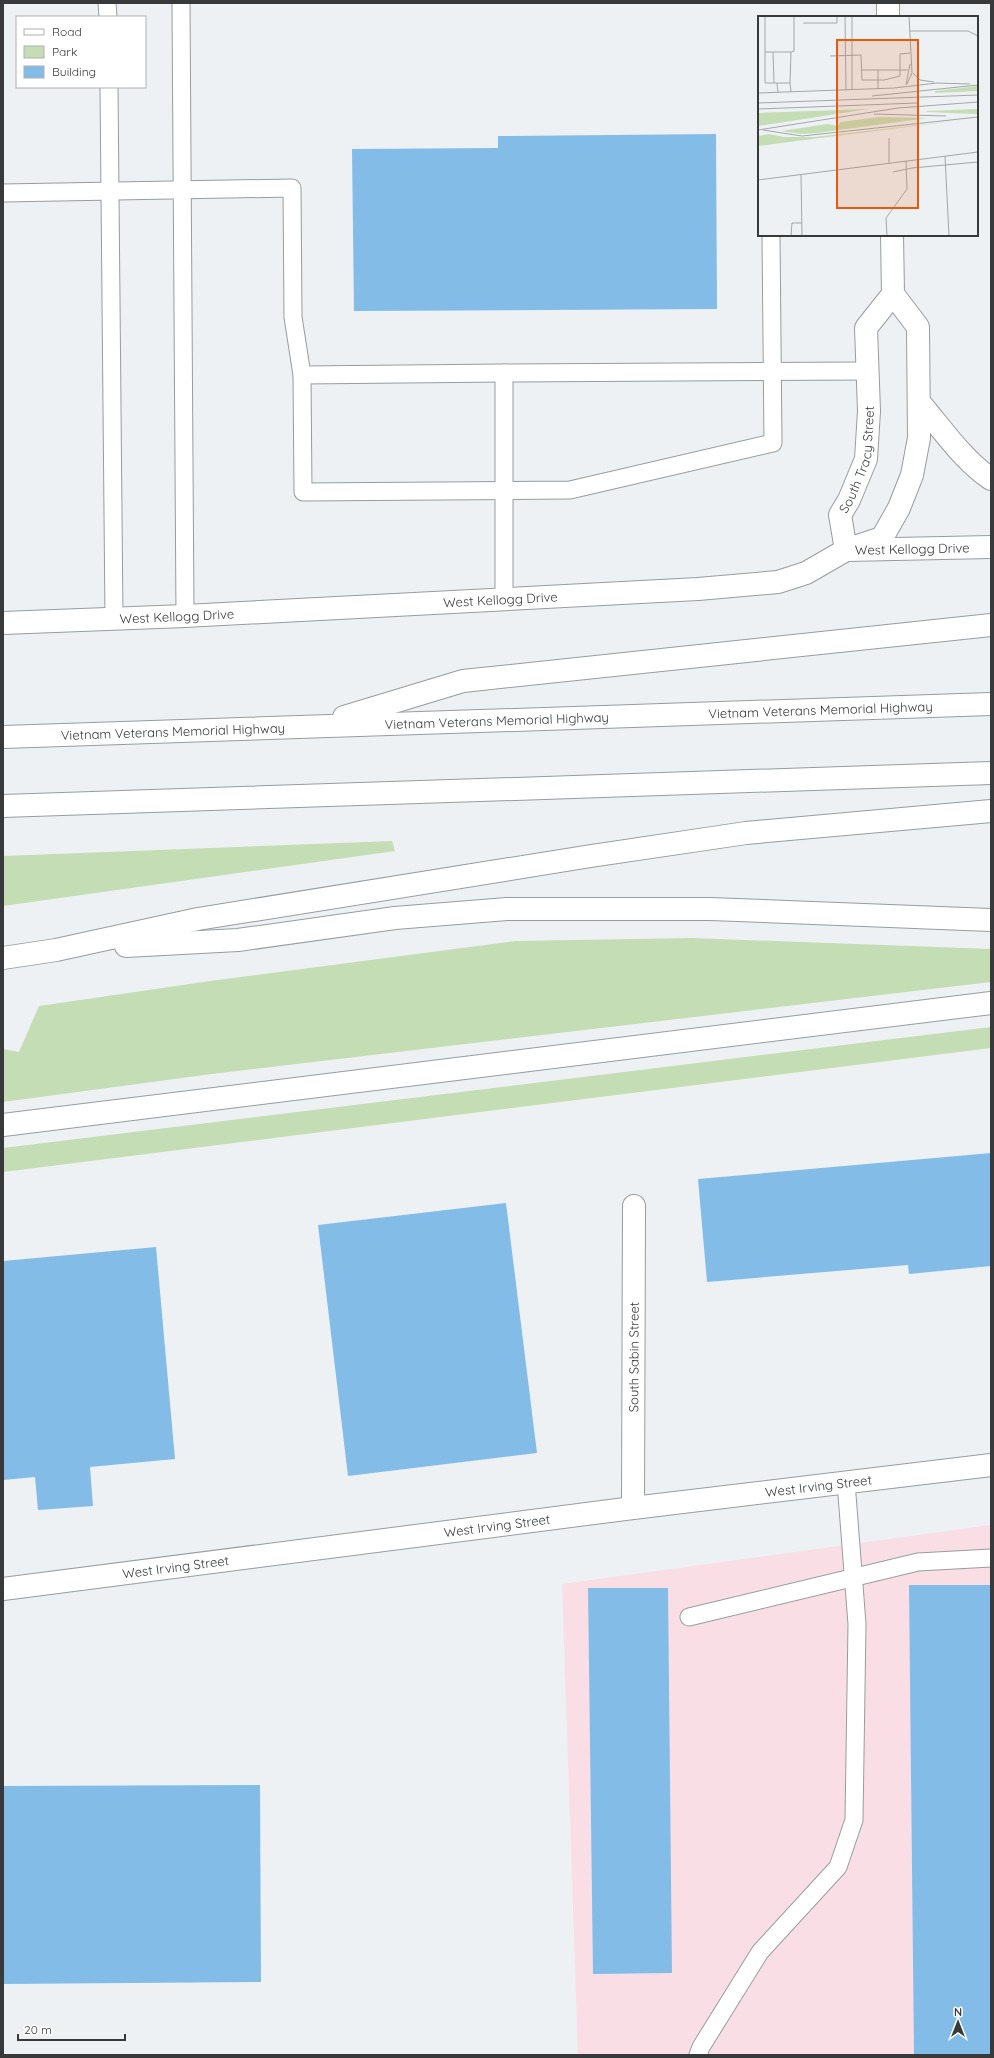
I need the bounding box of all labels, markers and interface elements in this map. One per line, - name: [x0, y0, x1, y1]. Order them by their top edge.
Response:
- legend: [16, 16, 146, 88]
- inset map: [758, 16, 978, 236]
- text: Road: [52, 24, 82, 39]
- text: Park: [52, 44, 77, 59]
- text: Building: [52, 64, 96, 79]
- street label: South Tracy Street: [835, 406, 877, 516]
- street label: West Kellogg Drive: [855, 539, 970, 558]
- street label: West Kellogg Drive: [443, 588, 558, 610]
- street label: West Kellogg Drive: [119, 605, 235, 627]
- street label: Vietnam Veterans Memorial Highway: [708, 698, 933, 721]
- street label: Vietnam Veterans Memorial Highway: [384, 709, 609, 732]
- street label: Vietnam Veterans Memorial Highway: [61, 720, 285, 743]
- street label: South Sabin Street: [625, 1302, 642, 1412]
- street label: West Irving Street: [764, 1471, 873, 1500]
- street label: West Irving Street: [443, 1511, 551, 1540]
- street label: West Irving Street: [121, 1552, 230, 1582]
- north arrow: [938, 2002, 978, 2042]
- text: N: [954, 2005, 962, 2019]
- scale bar: [18, 2016, 125, 2042]
- text: 20 m: [24, 2022, 52, 2037]

